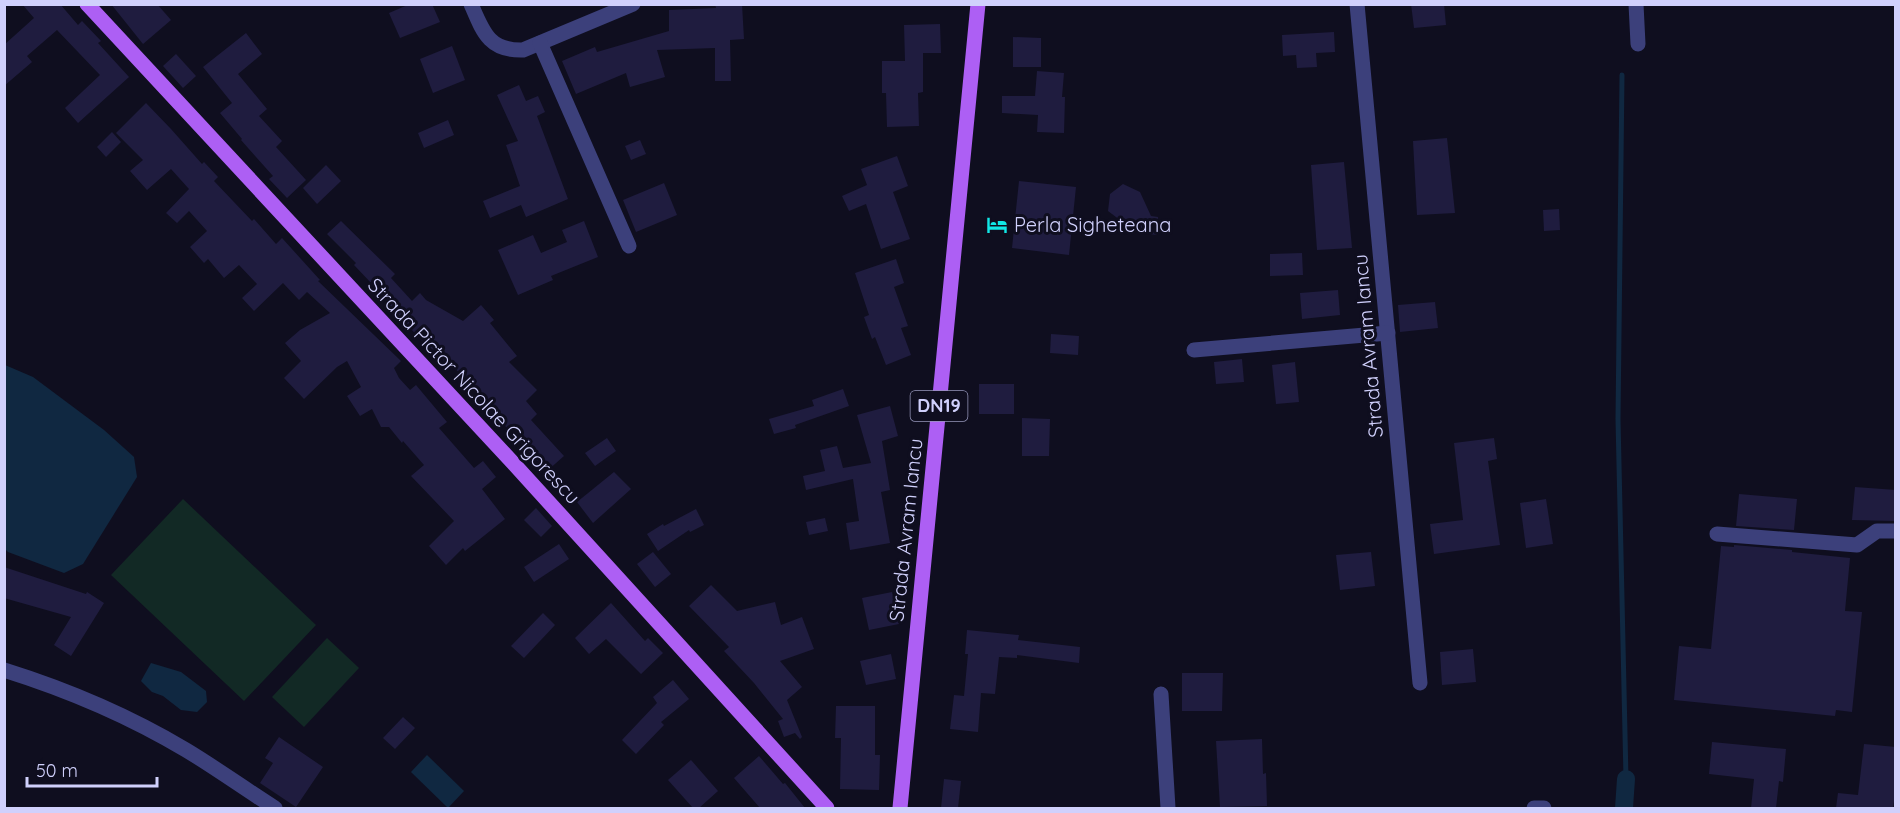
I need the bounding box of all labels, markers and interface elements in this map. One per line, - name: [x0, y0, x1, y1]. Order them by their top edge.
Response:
- place label: Perla Sigheteana: [1014, 212, 1171, 237]
- hotel icon: Perla Sigheteana: [985, 213, 1009, 237]
- street label: Strada Avram Iancu: [1347, 253, 1388, 439]
- street label: Strada Pictor Nicolae Grigorescu: [363, 272, 586, 509]
- road number: DN19: [910, 391, 968, 421]
- street label: Strada Avram Iancu: [883, 437, 928, 623]
- scale bar: [27, 750, 158, 788]
- text: 50 m: [36, 759, 78, 782]

